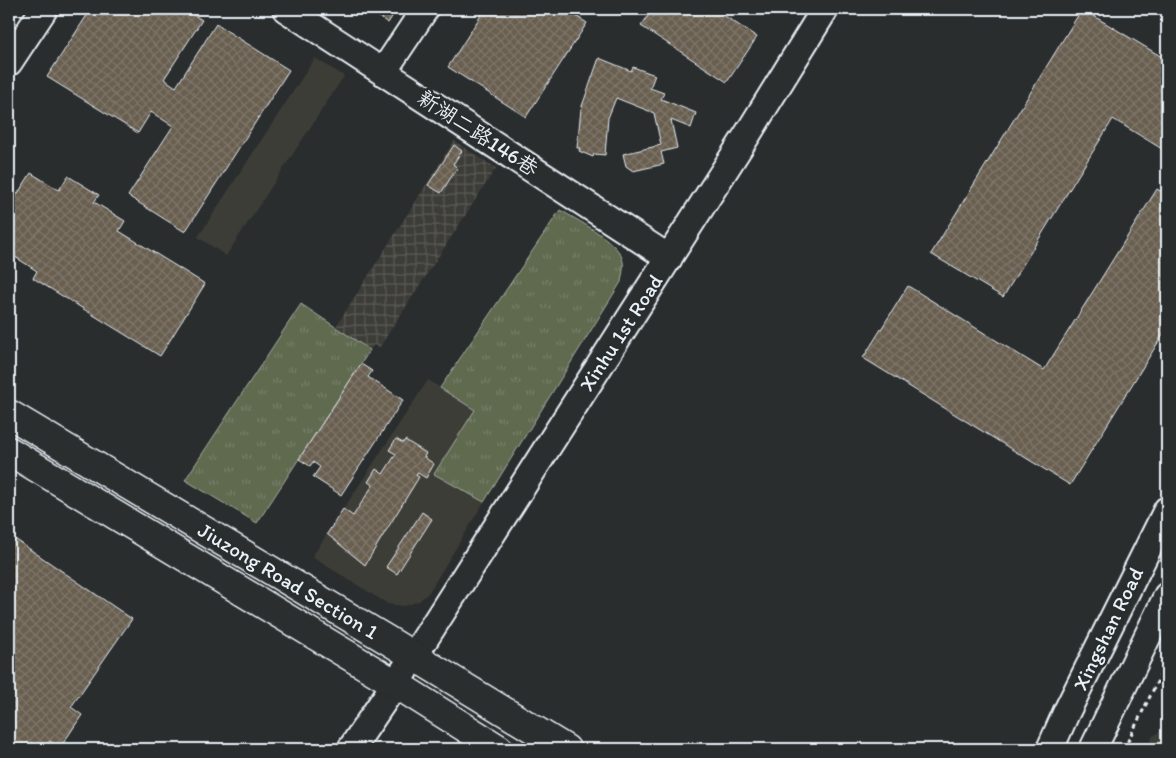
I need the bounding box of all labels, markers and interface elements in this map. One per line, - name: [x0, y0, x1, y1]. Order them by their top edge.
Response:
- street label: 新湖二路146巷: [413, 84, 543, 181]
- street label: Xinhu 1st Road: [574, 270, 668, 396]
- street label: Jiuzong Road Section 1: [194, 517, 383, 644]
- street label: Xingshan Road: [1067, 563, 1148, 695]

